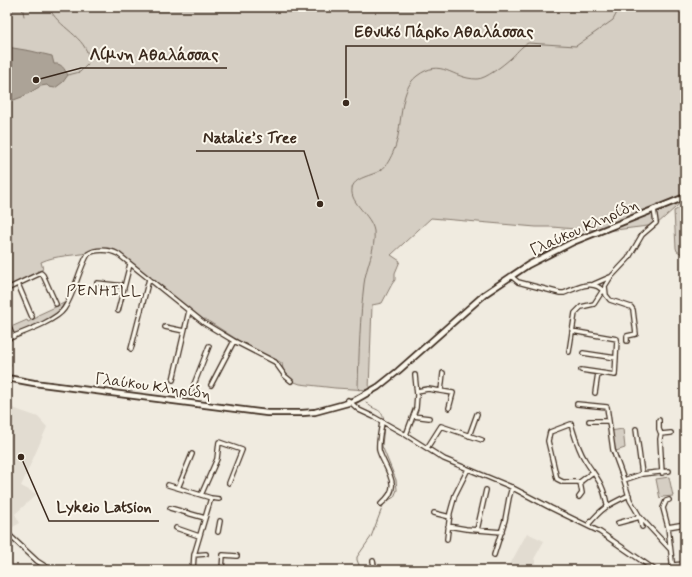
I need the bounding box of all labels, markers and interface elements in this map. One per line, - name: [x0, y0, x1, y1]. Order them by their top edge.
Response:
- callout: Εθνικό Πάρκο Αθαλάσσας: [346, 18, 541, 46]
- text: Εθνικό Πάρκο Αθαλάσσας: [354, 22, 534, 43]
- callout: Λίμνη Αθαλάσσας: [81, 40, 227, 68]
- text: Λίμνη Αθαλάσσας: [89, 45, 219, 66]
- callout: Natalie’s Tree: [196, 123, 304, 151]
- text: Natalie’s Tree: [203, 128, 297, 149]
- street label: Γλαύκου Κληρίδη: [527, 195, 642, 261]
- district label: PENHILL: [66, 281, 142, 302]
- street label: Γλαύκου Κληρίδη: [94, 369, 212, 405]
- callout: Lykeio Latsion: [49, 493, 159, 521]
- text: Lykeio Latsion: [56, 497, 152, 518]

